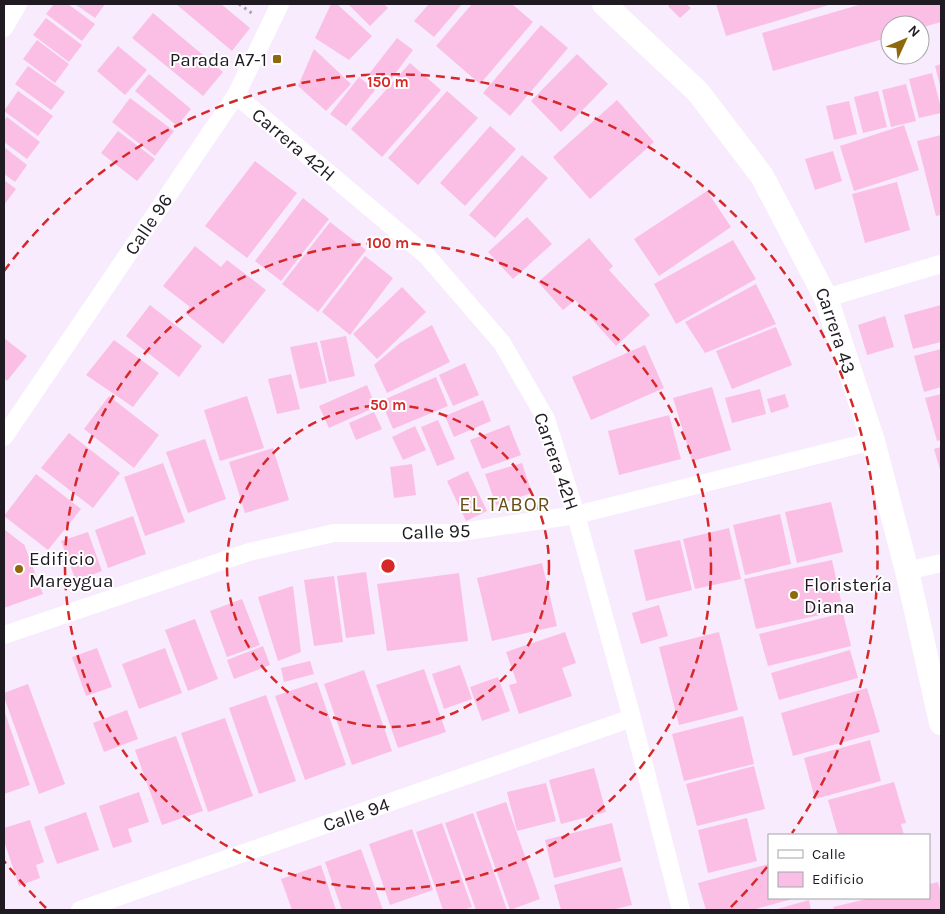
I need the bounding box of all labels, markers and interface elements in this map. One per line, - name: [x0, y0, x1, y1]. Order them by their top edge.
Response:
- north arrow: [880, 15, 930, 65]
- text: N: [904, 22, 924, 41]
- place label: Parada A7-1: [170, 49, 267, 71]
- marker: Parada A7-1: [271, 53, 283, 65]
- text: 150 m: [367, 73, 409, 91]
- street label: Carrera 42H: [247, 104, 339, 186]
- street label: Calle 96: [120, 190, 177, 259]
- text: 100 m: [367, 234, 409, 252]
- street label: Carrera 43: [810, 284, 860, 376]
- text: 50 m: [370, 396, 406, 414]
- street label: Carrera 42H: [529, 410, 583, 513]
- district label: EL TABOR: [459, 493, 551, 516]
- street label: Calle 95: [401, 520, 471, 544]
- place label: Edificio Mareygua: [29, 548, 114, 592]
- centre of rings: [379, 557, 397, 575]
- marker: Edificio Mareygua: [13, 563, 25, 575]
- place label: Floristería Diana: [804, 574, 892, 618]
- marker: Floristería Diana: [788, 589, 800, 601]
- street label: Calle 94: [320, 793, 393, 837]
- legend: [768, 834, 930, 899]
- text: Calle: [812, 845, 846, 863]
- text: Edificio: [812, 870, 864, 888]

